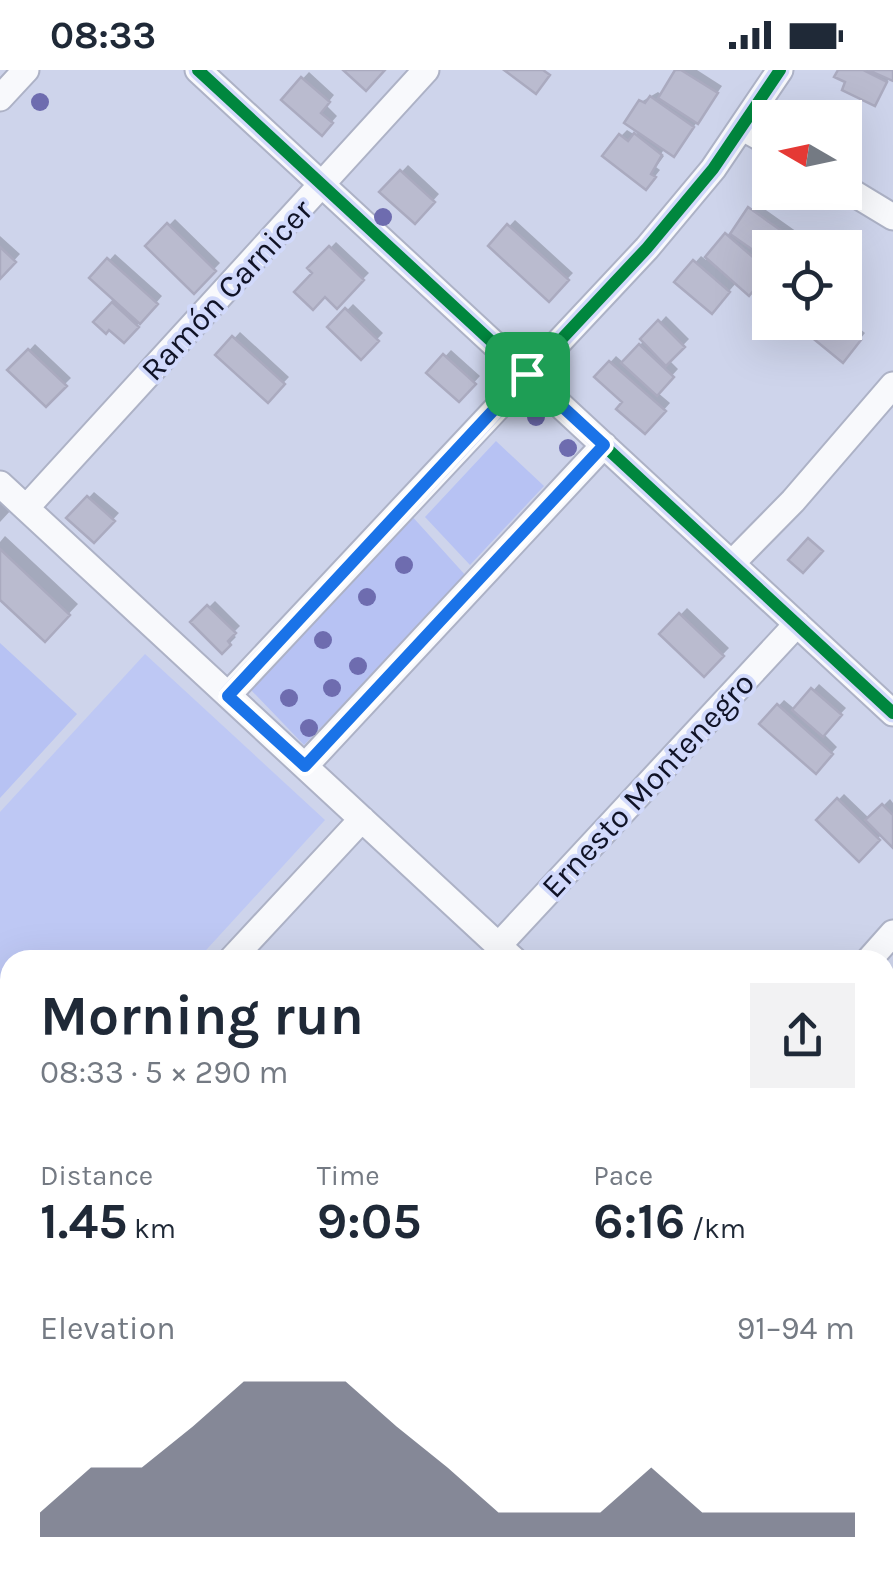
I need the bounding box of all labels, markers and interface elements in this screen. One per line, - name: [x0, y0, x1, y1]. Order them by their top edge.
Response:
- text: 08:33: [50, 13, 156, 58]
- north arrow: [752, 100, 862, 210]
- map controls: [752, 100, 862, 340]
- street label: Ramón Carnicer: [134, 192, 321, 388]
- button: locate: [752, 230, 862, 340]
- pin: [485, 332, 570, 417]
- icon: arrive: [500, 347, 555, 402]
- street label: Ernesto Montenegro: [534, 665, 762, 905]
- button: share: [750, 983, 855, 1088]
- text: Morning run: [40, 984, 364, 1048]
- text: 08:33 · 5 × 290 m: [40, 1054, 288, 1091]
- text: Distance: [40, 1159, 153, 1192]
- text: Time: [317, 1159, 380, 1192]
- text: Pace: [593, 1159, 653, 1192]
- text: 1.45: [40, 1192, 127, 1251]
- text: 9:05: [317, 1192, 421, 1251]
- text: 6:16: [593, 1192, 685, 1251]
- text: km: [127, 1212, 176, 1245]
- text: /km: [685, 1212, 746, 1245]
- text: Elevation: [40, 1310, 175, 1347]
- text: 91–94 m: [737, 1310, 855, 1347]

